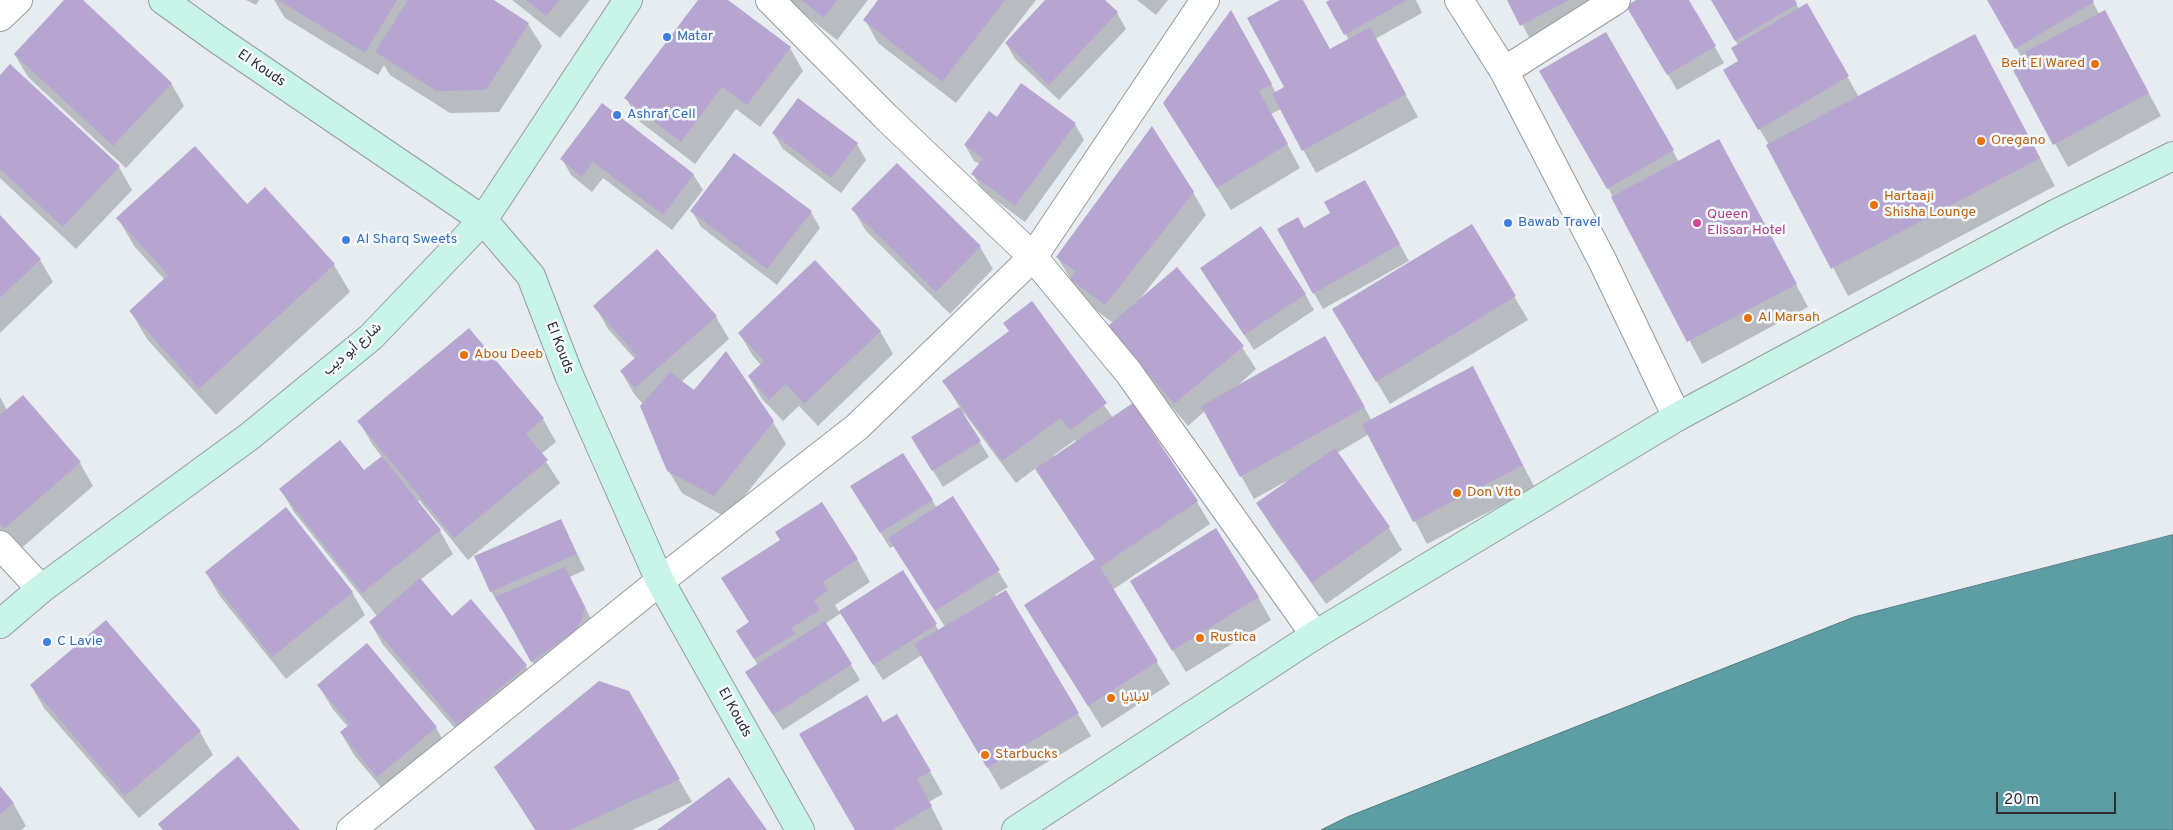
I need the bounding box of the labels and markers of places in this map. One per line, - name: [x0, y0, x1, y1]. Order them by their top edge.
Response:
- place label: Matar: [677, 29, 713, 45]
- marker: Matar: [661, 31, 673, 43]
- place label: Beit El Wared: [2001, 56, 2085, 72]
- marker: Beit El Wared: [2089, 58, 2101, 70]
- place label: Ashraf Cell: [627, 107, 696, 123]
- marker: Ashraf Cell: [611, 109, 623, 121]
- place label: Oregano: [1991, 133, 2046, 149]
- marker: Oregano: [1975, 135, 1987, 147]
- place label: Hartaaji Shisha Lounge: [1884, 189, 1976, 222]
- marker: Hartaaji Shisha Lounge: [1868, 199, 1880, 211]
- place label: Queen Elissar Hotel: [1707, 207, 1786, 240]
- place label: Bawab Travel: [1518, 215, 1601, 231]
- marker: Bawab Travel: [1502, 217, 1514, 229]
- marker: Queen Elissar Hotel: [1691, 217, 1703, 229]
- place label: Al Sharq Sweets: [356, 232, 457, 248]
- marker: Al Sharq Sweets: [340, 234, 352, 246]
- place label: Al Marsah: [1758, 310, 1820, 326]
- marker: Al Marsah: [1742, 312, 1754, 324]
- place label: Abou Deeb: [474, 347, 543, 363]
- marker: Abou Deeb: [458, 349, 470, 361]
- place label: Don Vito: [1467, 485, 1521, 501]
- marker: Don Vito: [1451, 487, 1463, 499]
- place label: Rustica: [1210, 630, 1256, 646]
- marker: Rustica: [1194, 632, 1206, 644]
- place label: C Lavie: [57, 634, 103, 650]
- marker: C Lavie: [41, 636, 53, 648]
- place label: لابلايا: [1121, 690, 1150, 706]
- marker: لابلايا: [1105, 692, 1117, 704]
- place label: Starbucks: [995, 747, 1058, 763]
- marker: Starbucks: [979, 749, 991, 761]

